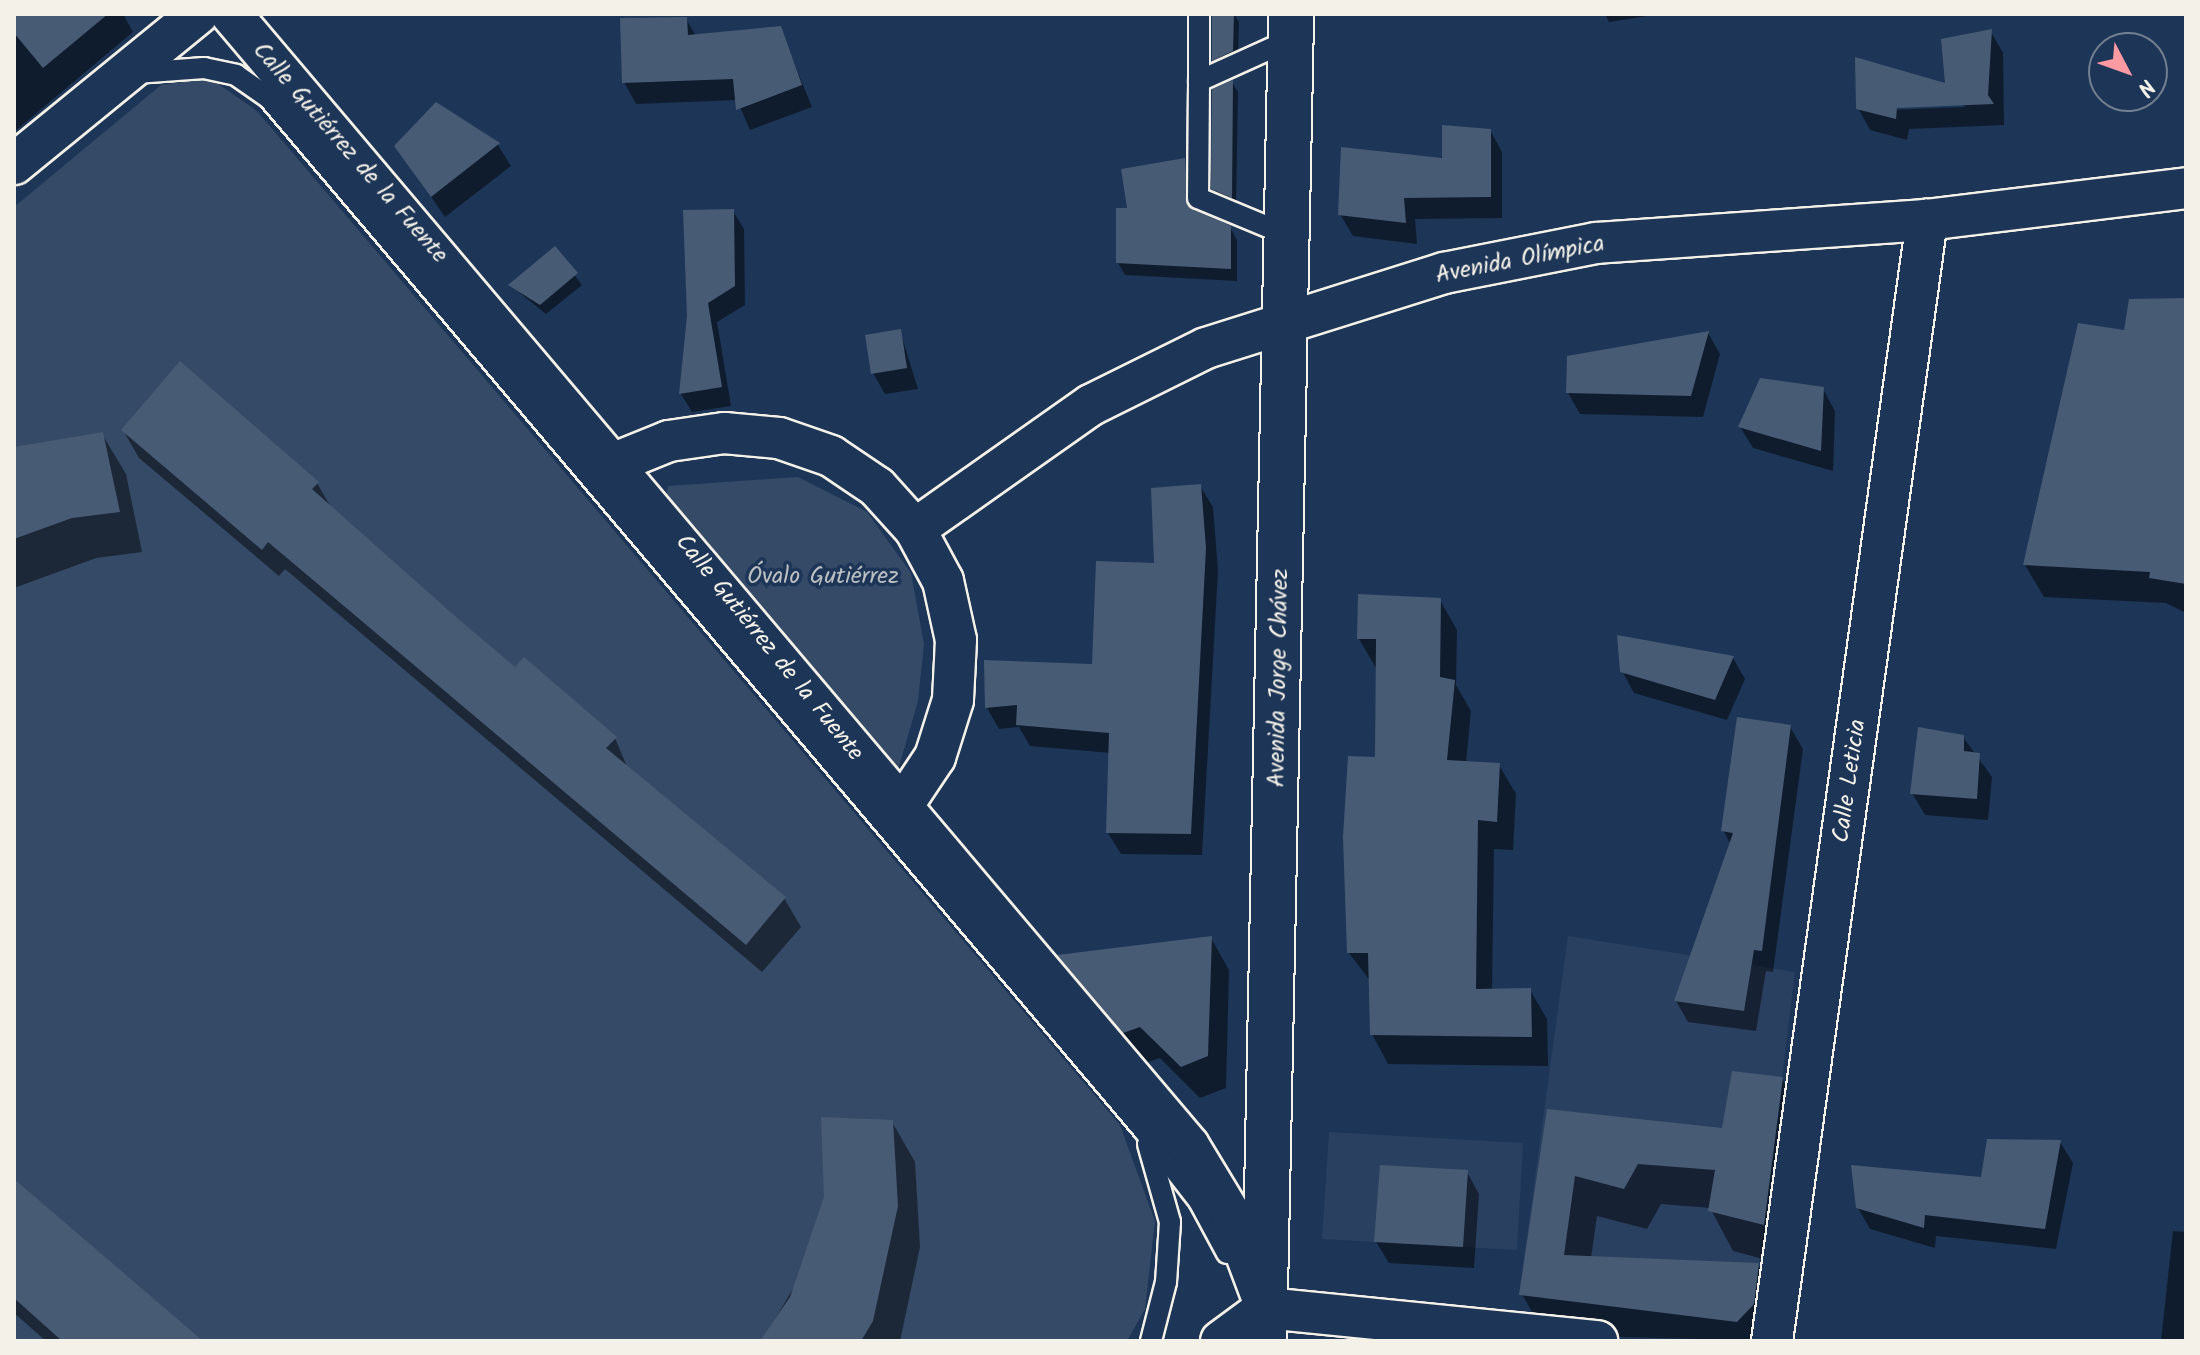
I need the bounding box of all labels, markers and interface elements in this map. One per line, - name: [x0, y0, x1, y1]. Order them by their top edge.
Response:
- north arrow: [2088, 32, 2168, 112]
- street label: Calle Gutiérrez de la Fuente: [246, 37, 454, 269]
- text: N: [2127, 70, 2163, 103]
- street label: Avenida Olímpica: [1433, 230, 1607, 290]
- street label: Calle Gutiérrez de la Fuente: [669, 529, 869, 767]
- park label: Óvalo Gutiérrez: [747, 563, 899, 591]
- street label: Avenida Jorge Chávez: [1263, 568, 1295, 788]
- street label: Calle Leticia: [1827, 717, 1873, 845]

